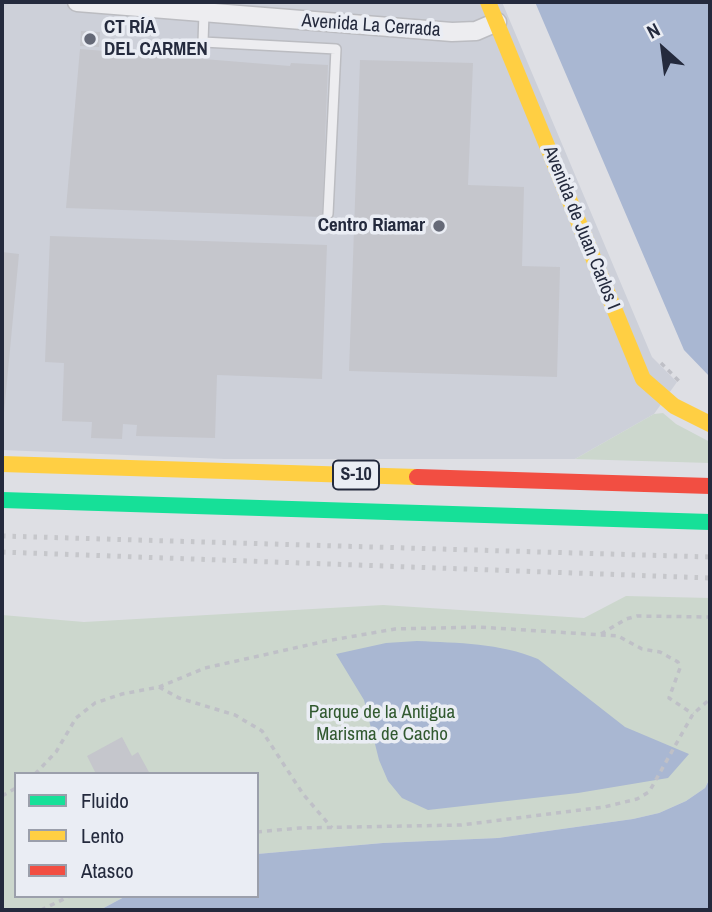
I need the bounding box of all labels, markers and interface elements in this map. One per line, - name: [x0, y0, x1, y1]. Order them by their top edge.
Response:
- street label: Avenida La Cerrada: [301, 10, 441, 42]
- north arrow: [628, 14, 698, 84]
- text: N: [642, 16, 664, 45]
- place label: CT RÍA DEL CARMEN: [104, 17, 208, 61]
- marker: CT RÍA DEL CARMEN: [82, 31, 98, 47]
- street label: Avenida de Juan Carlos I: [538, 143, 624, 313]
- place label: Centro Riamar: [318, 215, 425, 237]
- marker: Centro Riamar: [431, 218, 447, 234]
- road number: S-10: [333, 461, 379, 490]
- park label: Parque de la Antigua Marisma de Cacho: [309, 702, 455, 746]
- legend: [14, 772, 259, 898]
- text: Fluido: [81, 786, 129, 815]
- text: Lento: [81, 821, 124, 850]
- text: Atasco: [81, 856, 134, 885]

